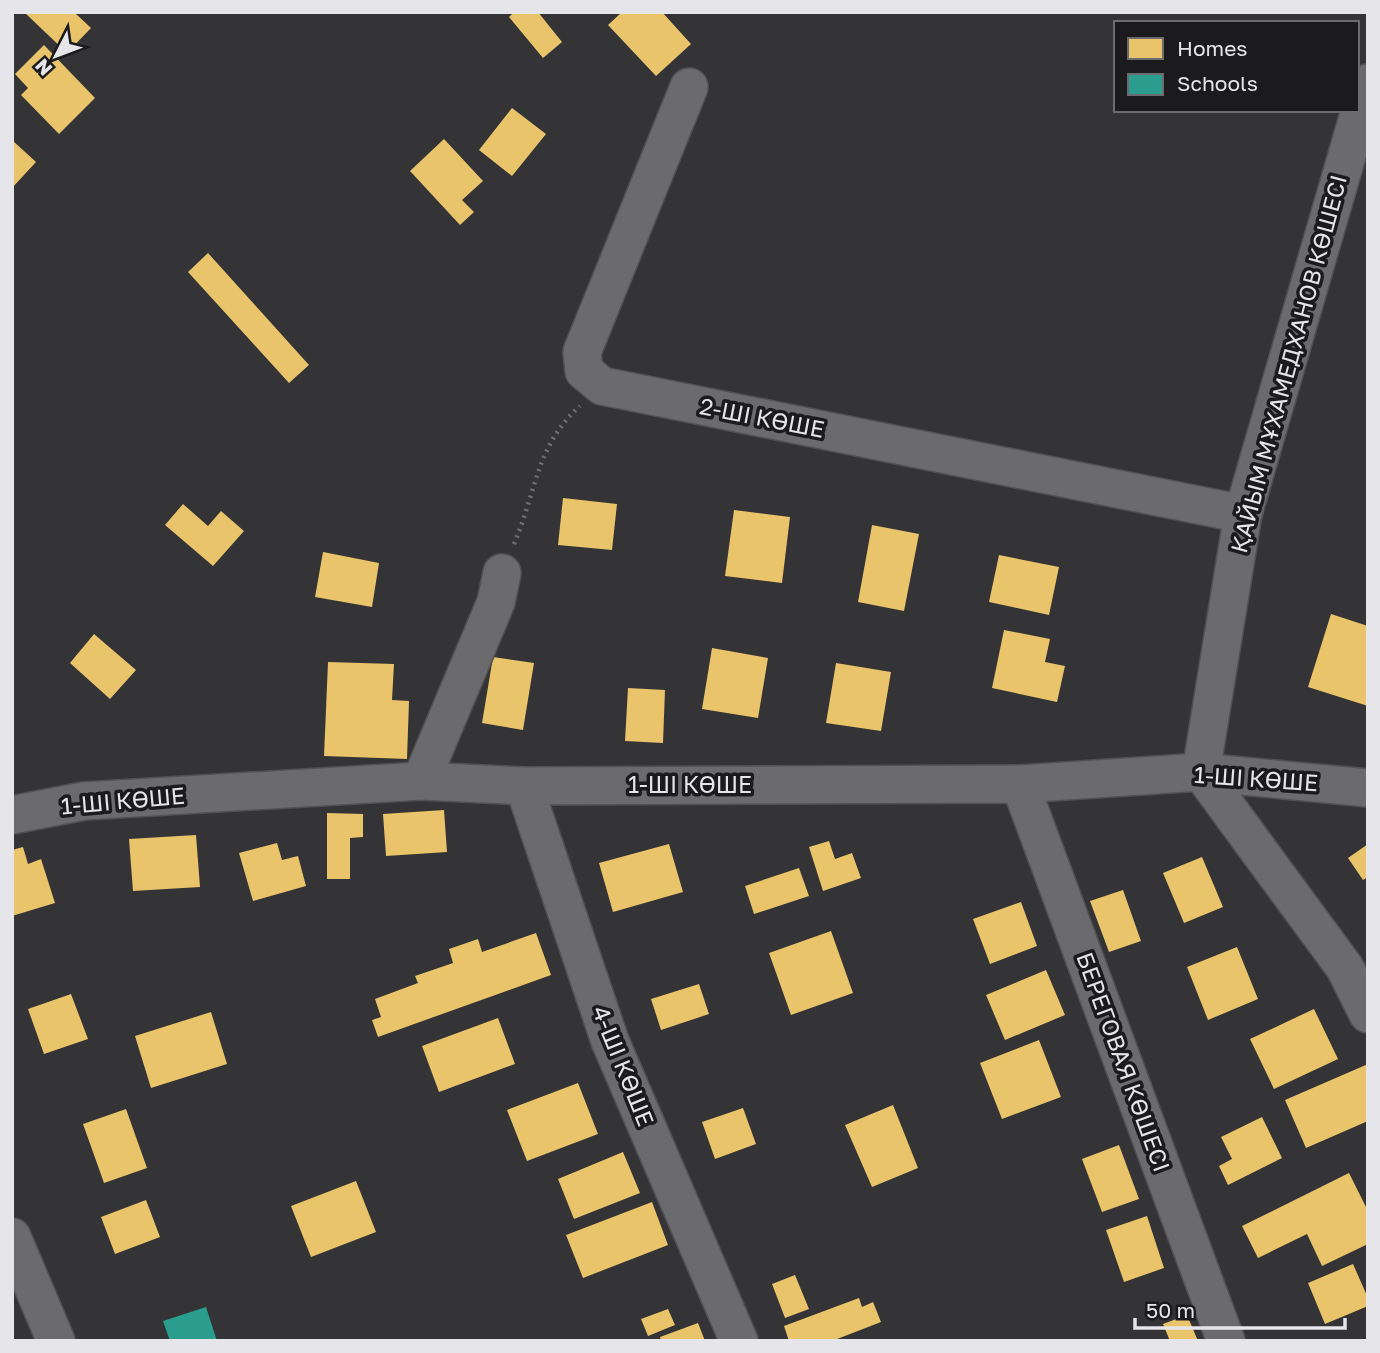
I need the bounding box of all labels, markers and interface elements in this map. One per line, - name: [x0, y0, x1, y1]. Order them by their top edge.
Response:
- north arrow: [21, 21, 91, 91]
- legend: [1114, 21, 1359, 112]
- text: Homes: [1177, 35, 1247, 61]
- text: N: [30, 55, 56, 81]
- text: Schools: [1177, 70, 1258, 96]
- street label: ҚАЙЫМ МҰХАМЕДХАНОВ КӨШЕСI: [1224, 172, 1352, 556]
- street label: 2-ШІ КӨШЕ: [697, 391, 827, 443]
- street label: 1-ШІ КӨШЕ: [1193, 760, 1319, 796]
- street label: 1-ШІ КӨШЕ: [628, 770, 752, 798]
- street label: 1-ШІ КӨШЕ: [60, 781, 186, 819]
- street label: БЕРЕГОВАЯ КӨШЕСІ: [1071, 948, 1177, 1175]
- street label: 4-ШI КӨШЕ: [587, 1001, 661, 1130]
- scale bar: [1135, 1286, 1345, 1330]
- text: 50 m: [1146, 1297, 1195, 1323]

